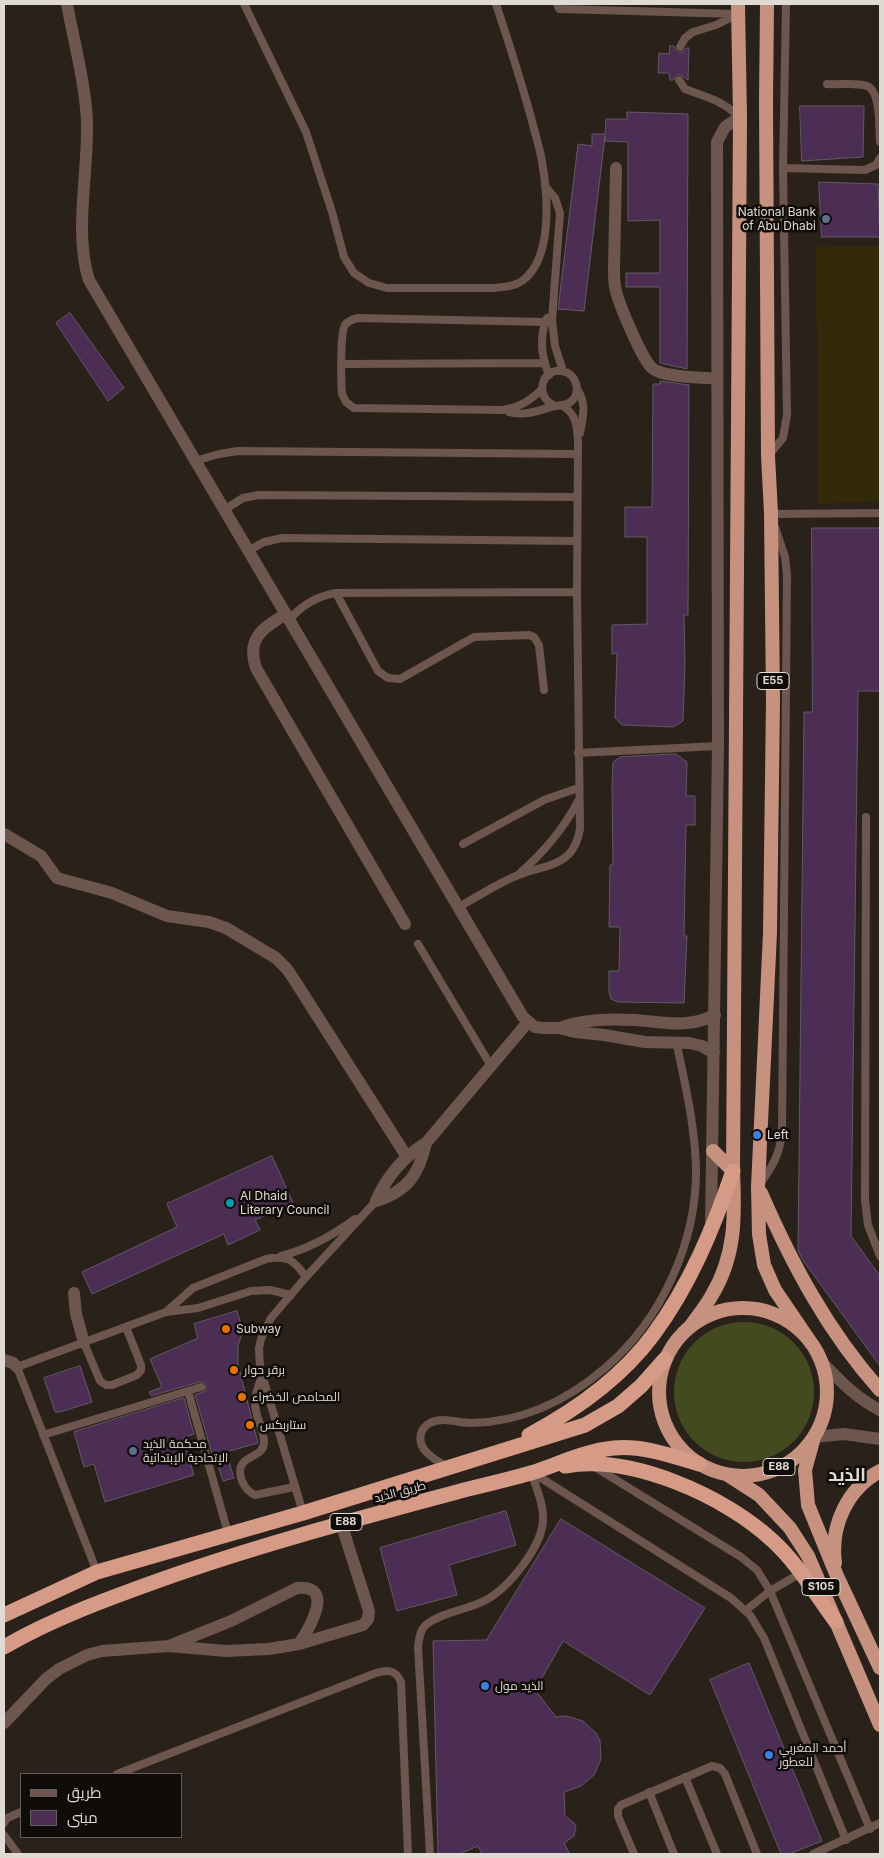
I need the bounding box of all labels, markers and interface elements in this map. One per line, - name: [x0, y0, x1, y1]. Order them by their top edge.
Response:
- place label: National Bank of Abu Dhabi: [738, 205, 816, 233]
- marker: National Bank of Abu Dhabi: [820, 213, 832, 225]
- road number: E55: [757, 672, 789, 689]
- place label: Left: [767, 1128, 789, 1142]
- marker: Left: [751, 1129, 763, 1141]
- place label: Al Dhaid Literary Council: [240, 1189, 329, 1217]
- marker: Al Dhaid Literary Council: [224, 1197, 236, 1209]
- place label: Subway: [236, 1322, 281, 1336]
- marker: Subway: [220, 1323, 232, 1335]
- place label: برقر حوار: [244, 1363, 285, 1377]
- marker: برقر حوار: [228, 1364, 240, 1376]
- place label: المحامص الخضراء: [252, 1390, 340, 1404]
- marker: المحامص الخضراء: [236, 1391, 248, 1403]
- place label: ستاربكس: [260, 1418, 306, 1432]
- marker: ستاربكس: [244, 1419, 256, 1431]
- place label: محكمة الذيد الإتحادية الإبتدائية: [143, 1437, 228, 1465]
- marker: محكمة الذيد الإتحادية الإبتدائية: [127, 1445, 139, 1457]
- road number: E88: [763, 1458, 795, 1475]
- district label: الذيد: [828, 1465, 866, 1487]
- street label: طريق الذيد: [372, 1478, 428, 1506]
- road number: E88: [330, 1514, 362, 1530]
- road number: S105: [802, 1578, 840, 1595]
- place label: الذيد مول: [495, 1679, 544, 1693]
- marker: الذيد مول: [479, 1680, 491, 1692]
- place label: أحمد المغربي للعطور: [779, 1741, 846, 1769]
- marker: أحمد المغربي للعطور: [763, 1749, 775, 1761]
- legend: [20, 1773, 182, 1838]
- text: طريق: [67, 1783, 101, 1802]
- text: مبنى: [67, 1808, 98, 1827]

